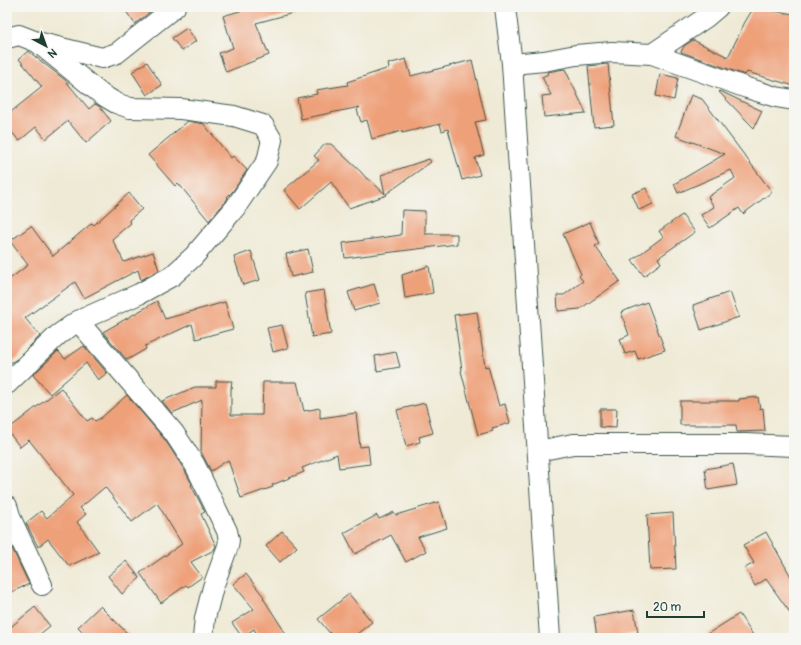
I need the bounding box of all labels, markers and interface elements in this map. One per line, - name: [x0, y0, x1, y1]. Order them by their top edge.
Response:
- north arrow: [26, 26, 66, 66]
- text: N: [45, 46, 59, 61]
- scale bar: [647, 593, 704, 619]
- text: 20 m: [653, 600, 682, 615]

